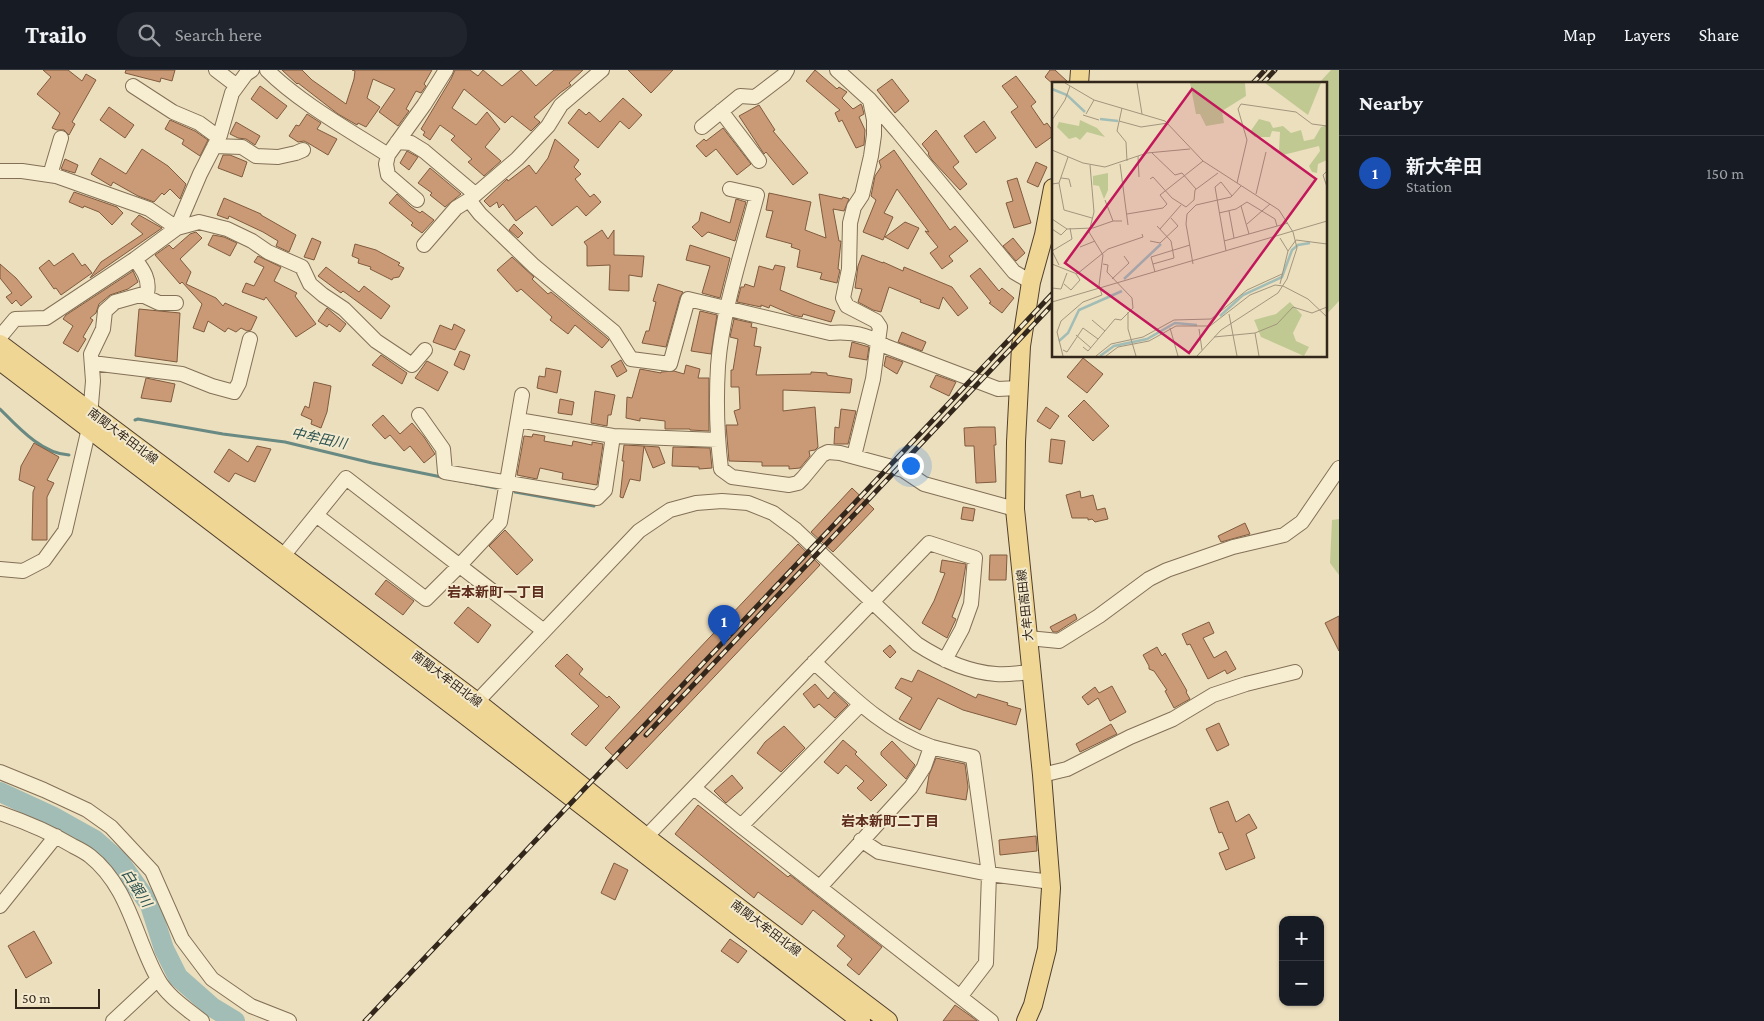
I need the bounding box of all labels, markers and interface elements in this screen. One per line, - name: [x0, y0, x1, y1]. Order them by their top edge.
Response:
- search box: [117, 12, 467, 57]
- text: Trailo: [25, 21, 87, 48]
- icon: search: [135, 21, 163, 49]
- text: Search here: [175, 24, 262, 45]
- text: Map: [1563, 25, 1596, 45]
- text: Layers: [1624, 25, 1671, 45]
- text: Share: [1699, 25, 1739, 45]
- inset map: [1052, 82, 1326, 358]
- text: Nearby: [1359, 91, 1423, 115]
- text: 新大牟田: [1406, 156, 1482, 177]
- text: 1: [1372, 165, 1378, 182]
- text: 150 m: [1706, 165, 1744, 182]
- text: Station: [1406, 178, 1452, 195]
- street label: 南関大牟田北線: [85, 405, 161, 467]
- water label: 中牟田川: [290, 424, 350, 452]
- your location: [898, 453, 924, 479]
- street label: 大牟田高田線: [1014, 568, 1036, 642]
- district label: 岩本新町一丁目: [447, 584, 545, 600]
- pin: 1: [708, 605, 740, 646]
- street label: 南関大牟田北線: [409, 648, 485, 710]
- district label: 岩本新町二丁目: [841, 813, 939, 829]
- water label: 白銀川: [119, 866, 156, 912]
- street label: 南関大牟田北線: [728, 897, 804, 959]
- map controls: [1279, 916, 1324, 1006]
- button: +: [1279, 916, 1324, 961]
- button: −: [1279, 961, 1324, 1006]
- scale bar: [15, 986, 100, 1009]
- text: 50 m: [22, 990, 50, 1006]

